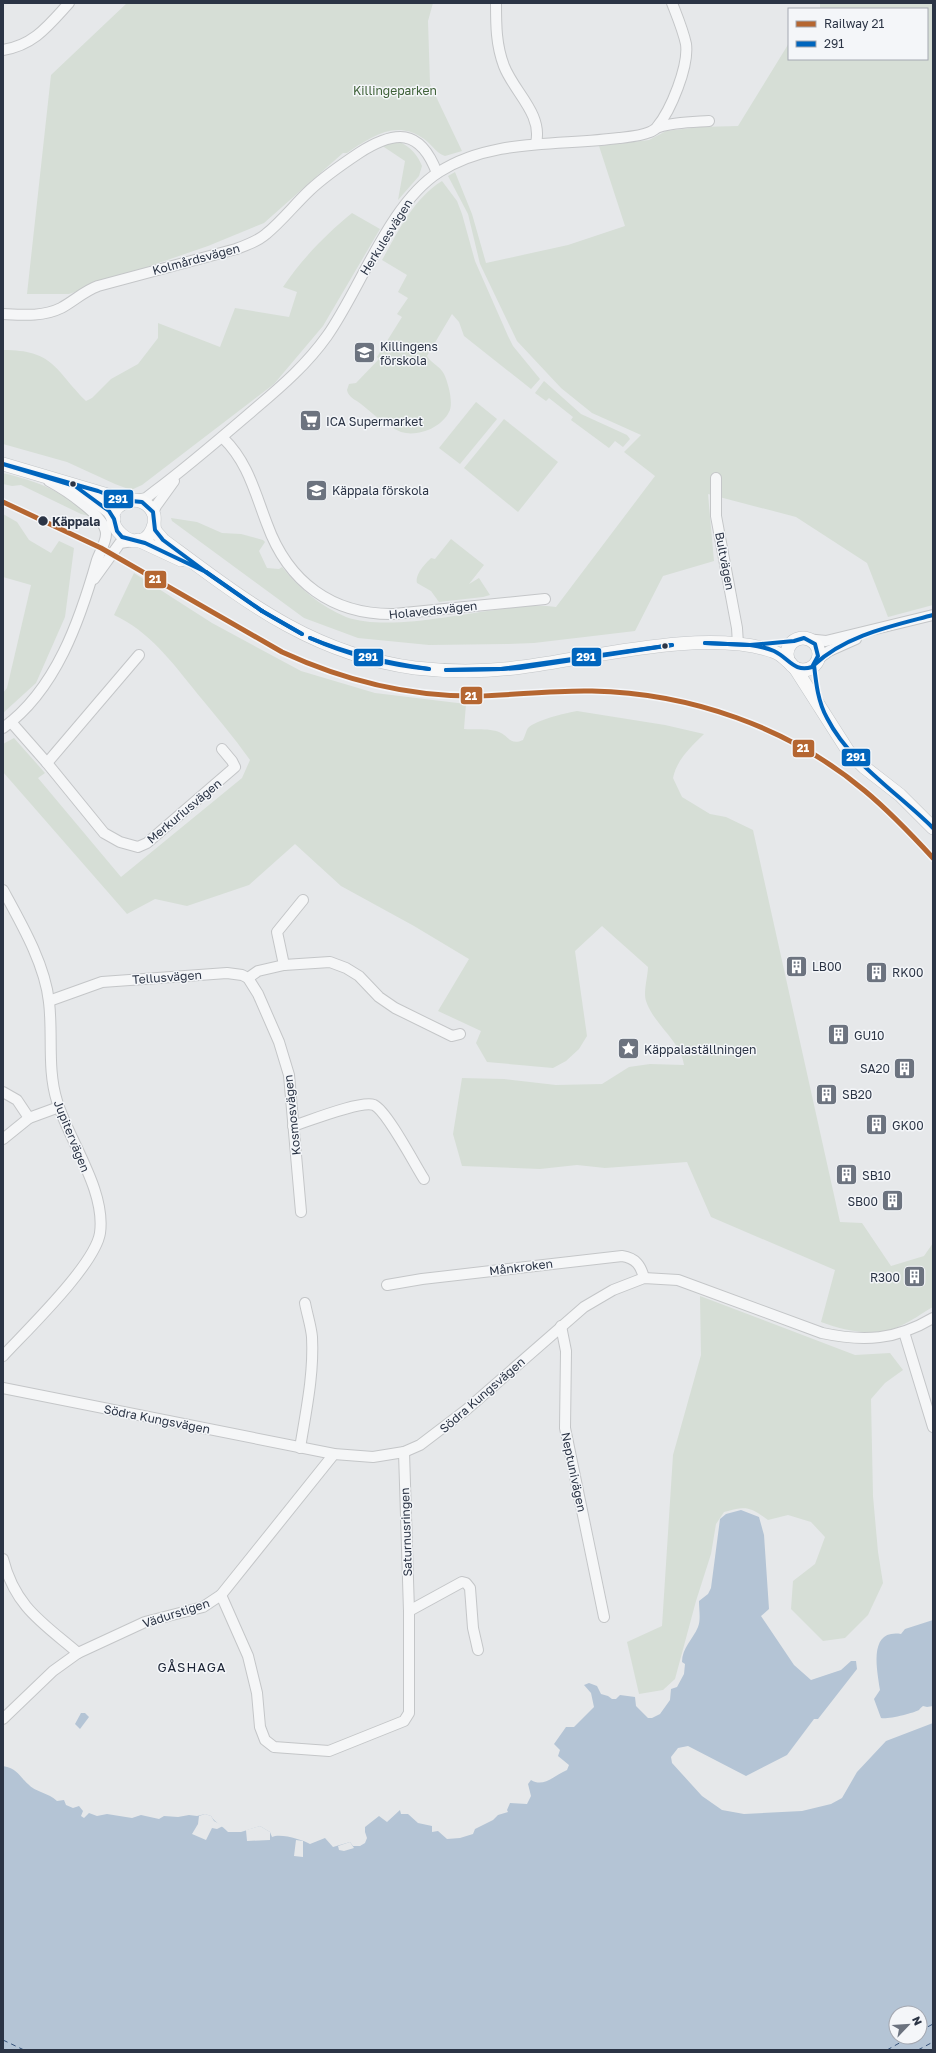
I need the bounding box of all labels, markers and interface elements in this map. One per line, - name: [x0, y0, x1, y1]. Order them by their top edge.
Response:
- legend: [788, 8, 928, 60]
- text: Railway 21: [824, 16, 884, 31]
- text: 291: [824, 36, 844, 51]
- park label: Killingeparken: [353, 83, 437, 98]
- street label: Herkulesvägen: [357, 196, 415, 278]
- street label: Kolmårdsvägen: [151, 240, 241, 278]
- place label: Killingens förskola: [380, 339, 438, 368]
- school or university icon: Killingens förskola: [352, 340, 378, 366]
- supermarket icon: ICA Supermarket: [297, 408, 323, 434]
- place label: ICA Supermarket: [326, 414, 423, 429]
- school or university icon: Käppala förskola: [303, 477, 329, 503]
- unlabelled marker: [68, 479, 78, 489]
- place label: Käppala förskola: [332, 483, 429, 498]
- line badge: 291: [103, 489, 134, 509]
- text: 291: [108, 492, 128, 505]
- marker: Käppala: [36, 514, 50, 528]
- place label: Käppala: [52, 514, 100, 529]
- street label: Bultvägen: [712, 531, 738, 591]
- line badge: 21: [144, 570, 167, 589]
- text: 21: [149, 572, 162, 585]
- street label: Holavedsvägen: [388, 598, 478, 622]
- unlabelled marker: [660, 641, 670, 651]
- line badge: 291: [571, 647, 602, 667]
- line badge: 291: [353, 648, 384, 667]
- text: 291: [358, 650, 378, 663]
- text: 291: [576, 650, 596, 663]
- line badge: 21: [460, 686, 483, 705]
- text: 21: [465, 689, 478, 702]
- line badge: 21: [792, 739, 815, 758]
- text: 21: [797, 741, 810, 754]
- line badge: 291: [841, 748, 871, 767]
- text: 291: [846, 750, 866, 763]
- street label: Merkuriusvägen: [144, 776, 224, 846]
- building icon: LB00: [783, 953, 809, 979]
- place label: LB00: [812, 959, 842, 974]
- building icon: RK00: [864, 959, 890, 985]
- place label: RK00: [892, 965, 923, 980]
- street label: Tellusvägen: [132, 967, 202, 987]
- building icon: GU10: [826, 1022, 852, 1048]
- place label: GU10: [854, 1028, 884, 1043]
- place icon: Käppalaställningen: [615, 1036, 641, 1062]
- place label: Käppalaställningen: [644, 1042, 756, 1057]
- building icon: SA20: [892, 1055, 918, 1081]
- place label: SA20: [860, 1061, 890, 1076]
- street label: Kosmosvägen: [280, 1074, 304, 1156]
- building icon: SB20: [813, 1081, 839, 1107]
- place label: SB20: [842, 1087, 872, 1102]
- street label: Jupitervägen: [51, 1098, 93, 1174]
- building icon: GK00: [864, 1112, 890, 1138]
- place label: GK00: [892, 1118, 924, 1133]
- building icon: SB10: [834, 1162, 860, 1188]
- place label: SB10: [862, 1168, 891, 1183]
- building icon: SB00: [880, 1188, 906, 1214]
- place label: SB00: [847, 1194, 878, 1209]
- street label: Månkroken: [488, 1256, 554, 1278]
- building icon: R300: [902, 1264, 928, 1290]
- place label: R300: [870, 1270, 900, 1285]
- street label: Södra Kungsvägen: [436, 1354, 528, 1436]
- street label: Södra Kungsvägen: [103, 1401, 211, 1437]
- street label: Neptunivägen: [558, 1431, 590, 1513]
- street label: Saturnusringen: [397, 1487, 415, 1577]
- street label: Vädurstigen: [141, 1595, 211, 1631]
- district label: GÅSHAGA: [158, 1659, 226, 1675]
- north arrow: [888, 2005, 928, 2045]
- text: N: [910, 2014, 925, 2027]

